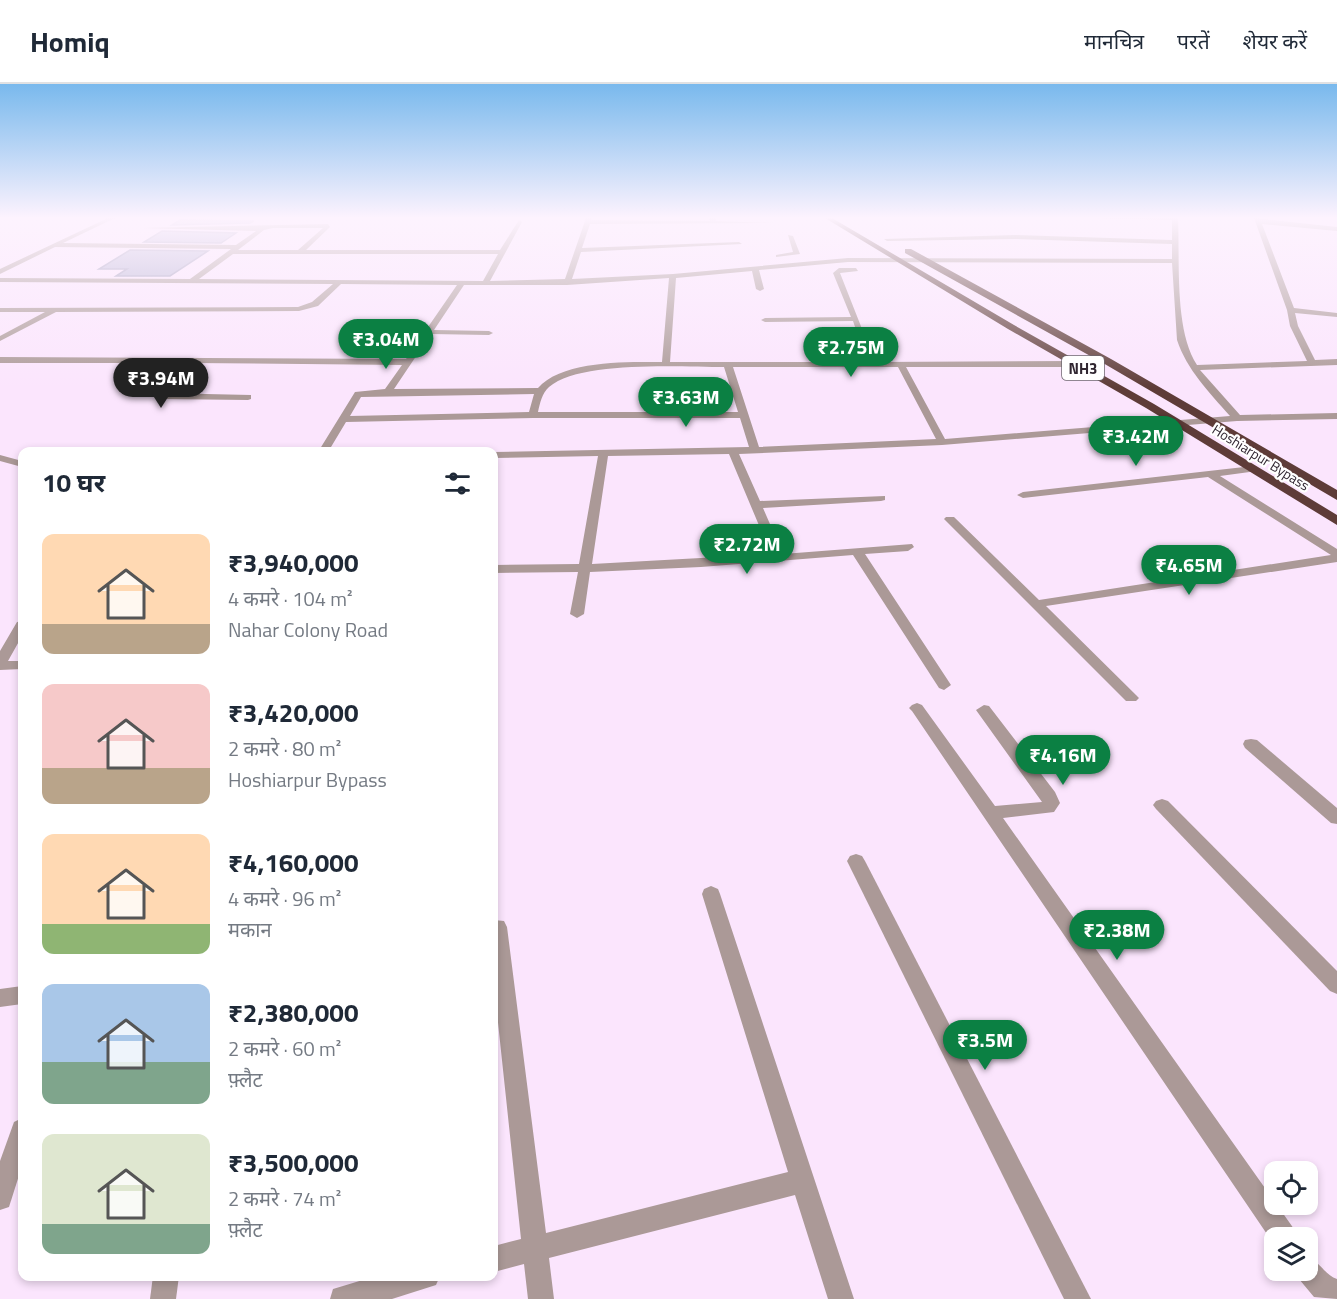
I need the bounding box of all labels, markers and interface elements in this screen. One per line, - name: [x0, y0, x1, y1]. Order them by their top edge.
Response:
- text: Homiq: [30, 20, 110, 63]
- text: मानचित्र: [1084, 25, 1144, 57]
- text: परतें: [1177, 25, 1210, 57]
- text: शेयर करें: [1243, 25, 1307, 57]
- pin: ₹3.04M: [337, 319, 435, 370]
- text: ₹3.04M: [352, 323, 420, 354]
- pin: ₹2.75M: [802, 327, 900, 378]
- text: ₹2.75M: [817, 331, 885, 362]
- road number: NH3: [1062, 356, 1104, 380]
- pin: ₹3.94M: [112, 358, 210, 409]
- text: ₹3.94M: [127, 362, 195, 393]
- pin: ₹3.63M: [637, 377, 735, 428]
- text: ₹3.63M: [652, 381, 720, 412]
- pin: ₹3.42M: [1087, 416, 1185, 467]
- street label: Hoshiarpur Bypass: [1208, 419, 1314, 495]
- text: ₹3.42M: [1102, 420, 1170, 451]
- text: 10 घर: [42, 463, 105, 502]
- icon: filters: [441, 467, 474, 500]
- pin: ₹2.72M: [698, 524, 796, 575]
- text: ₹2.72M: [713, 528, 781, 559]
- text: ₹3,940,000: [228, 543, 358, 582]
- pin: ₹4.65M: [1140, 545, 1238, 596]
- text: ₹4.65M: [1155, 549, 1223, 580]
- icon: home: [90, 558, 162, 630]
- text: 4 कमरे · 104 m²: [228, 583, 353, 614]
- text: Nahar Colony Road: [228, 614, 388, 645]
- text: ₹3,420,000: [228, 693, 358, 732]
- icon: home: [90, 708, 162, 780]
- text: 2 कमरे · 80 m²: [228, 733, 341, 764]
- pin: ₹4.16M: [1014, 735, 1112, 786]
- text: ₹4.16M: [1029, 739, 1097, 770]
- text: Hoshiarpur Bypass: [228, 764, 387, 795]
- text: ₹4,160,000: [228, 843, 358, 882]
- icon: home: [90, 858, 162, 930]
- text: 4 कमरे · 96 m²: [228, 883, 341, 914]
- pin: ₹2.38M: [1068, 910, 1166, 961]
- text: मकान: [228, 914, 272, 945]
- text: ₹2.38M: [1083, 914, 1151, 945]
- text: ₹2,380,000: [228, 993, 358, 1032]
- icon: home: [90, 1008, 162, 1080]
- pin: ₹3.5M: [943, 1020, 1027, 1071]
- text: ₹3.5M: [957, 1024, 1013, 1055]
- text: 2 कमरे · 60 m²: [228, 1033, 341, 1064]
- text: फ़्लैट: [228, 1064, 263, 1095]
- text: ₹3,500,000: [228, 1143, 358, 1182]
- icon: home: [90, 1158, 162, 1230]
- map controls: [1264, 1161, 1318, 1281]
- button: locate: [1264, 1161, 1318, 1215]
- text: 2 कमरे · 74 m²: [228, 1183, 341, 1214]
- text: फ़्लैट: [228, 1214, 263, 1245]
- button: layers: [1264, 1227, 1318, 1281]

